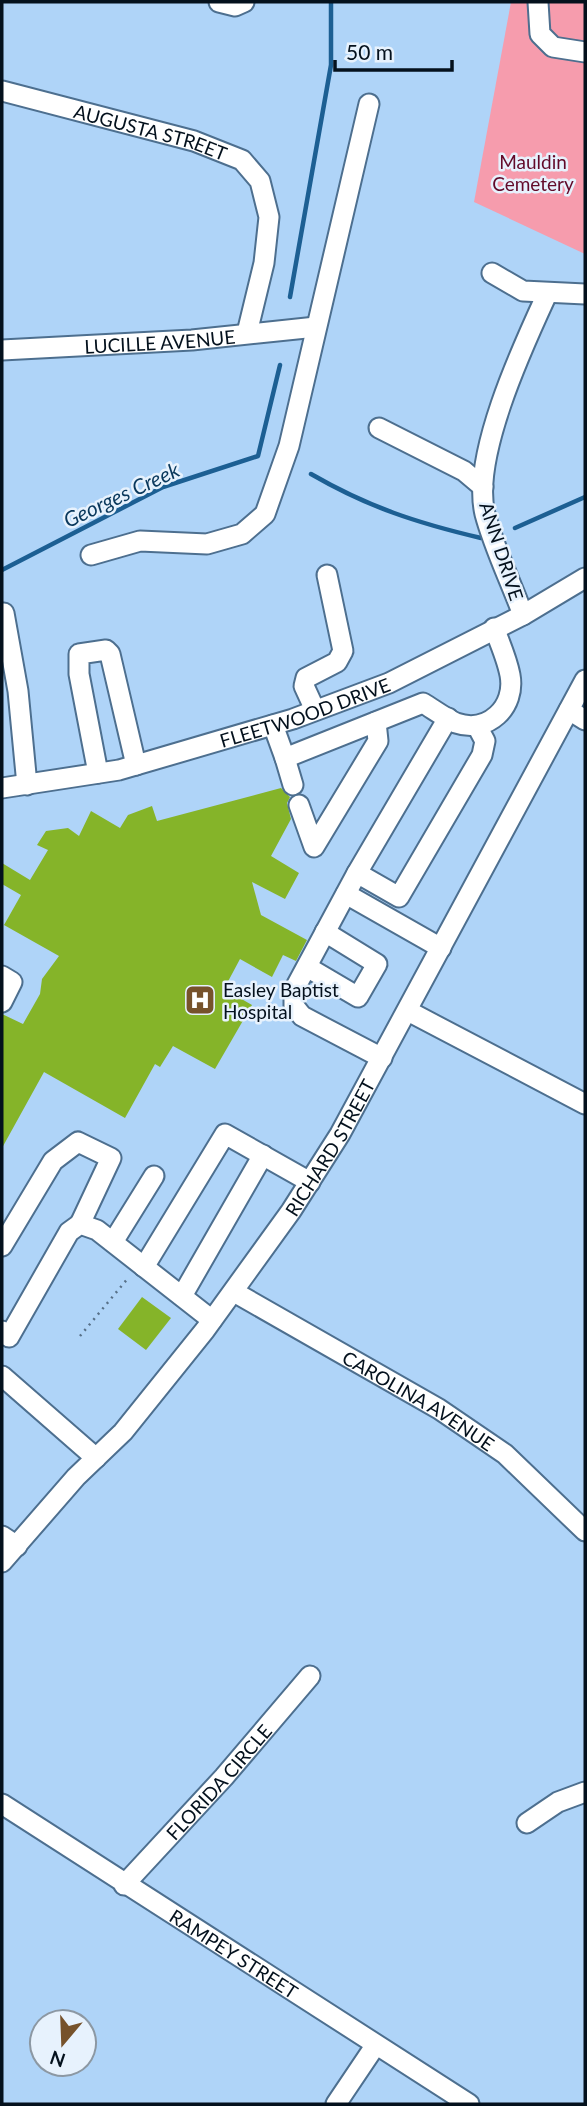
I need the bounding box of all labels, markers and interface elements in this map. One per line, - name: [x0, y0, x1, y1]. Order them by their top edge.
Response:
- scale bar: [335, 28, 452, 72]
- text: 50 m: [346, 39, 393, 64]
- street label: AUGUSTA STREET: [71, 99, 231, 164]
- park label: Mauldin Cemetery: [492, 150, 574, 195]
- street label: LUCILLE AVENUE: [84, 324, 236, 357]
- water label: Georges Creek: [59, 456, 184, 532]
- street label: ANN DRIVE: [475, 499, 529, 603]
- street label: FLEETWOOD DRIVE: [217, 672, 393, 751]
- place label: Easley Baptist Hospital: [223, 978, 339, 1023]
- hospital icon: Easley Baptist Hospital: [183, 983, 217, 1017]
- street label: RICHARD STREET: [280, 1075, 379, 1220]
- street label: CAROLINA AVENUE: [339, 1345, 499, 1455]
- street label: FLORIDA CIRCLE: [161, 1719, 276, 1844]
- street label: RAMPEY STREET: [166, 1904, 302, 2003]
- north arrow: [28, 2008, 98, 2078]
- text: N: [47, 2046, 68, 2073]

